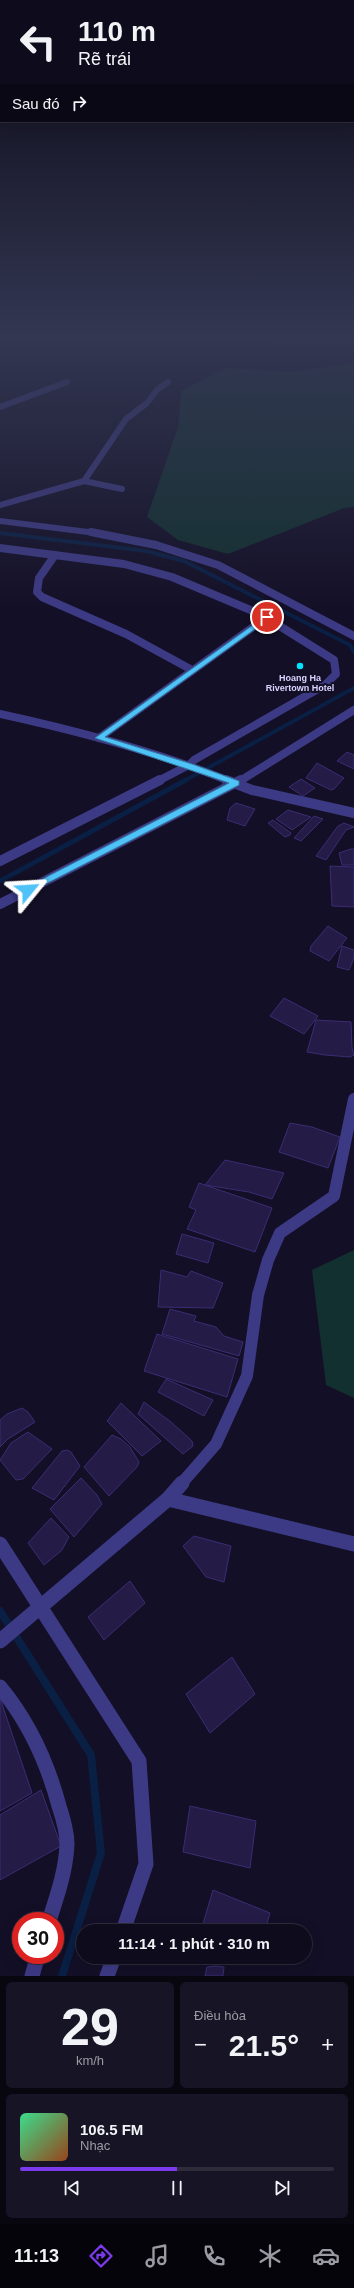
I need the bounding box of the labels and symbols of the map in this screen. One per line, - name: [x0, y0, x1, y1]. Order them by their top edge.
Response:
- pin: [250, 600, 284, 634]
- marker: Hoang Ha Rivertown Hotel: [295, 661, 305, 671]
- place label: Hoang Ha Rivertown Hotel: [266, 673, 334, 693]
- position arrow: [7, 869, 49, 911]
- speed limit sign: 30: [12, 1912, 64, 1964]

